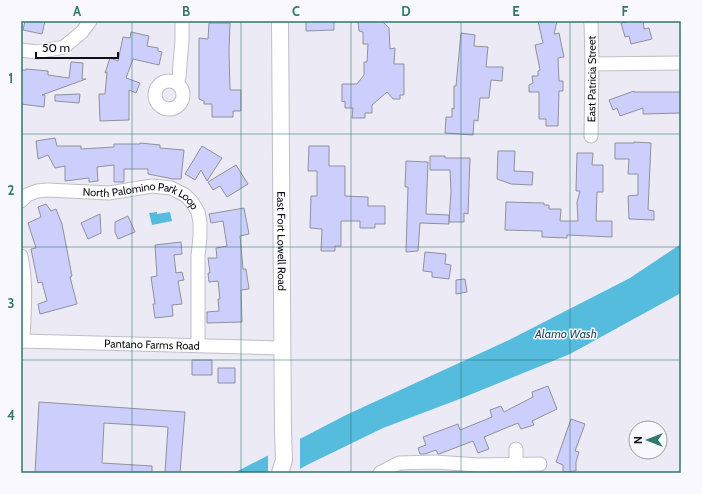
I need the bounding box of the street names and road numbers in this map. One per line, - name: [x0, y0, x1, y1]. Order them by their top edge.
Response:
- street label: East Patricia Street: [584, 35, 599, 122]
- street label: North Palomino Park Loop: [82, 179, 202, 212]
- street label: East Fort Lowell Road: [274, 191, 289, 291]
- street label: Pantano Farms Road: [104, 336, 200, 353]

